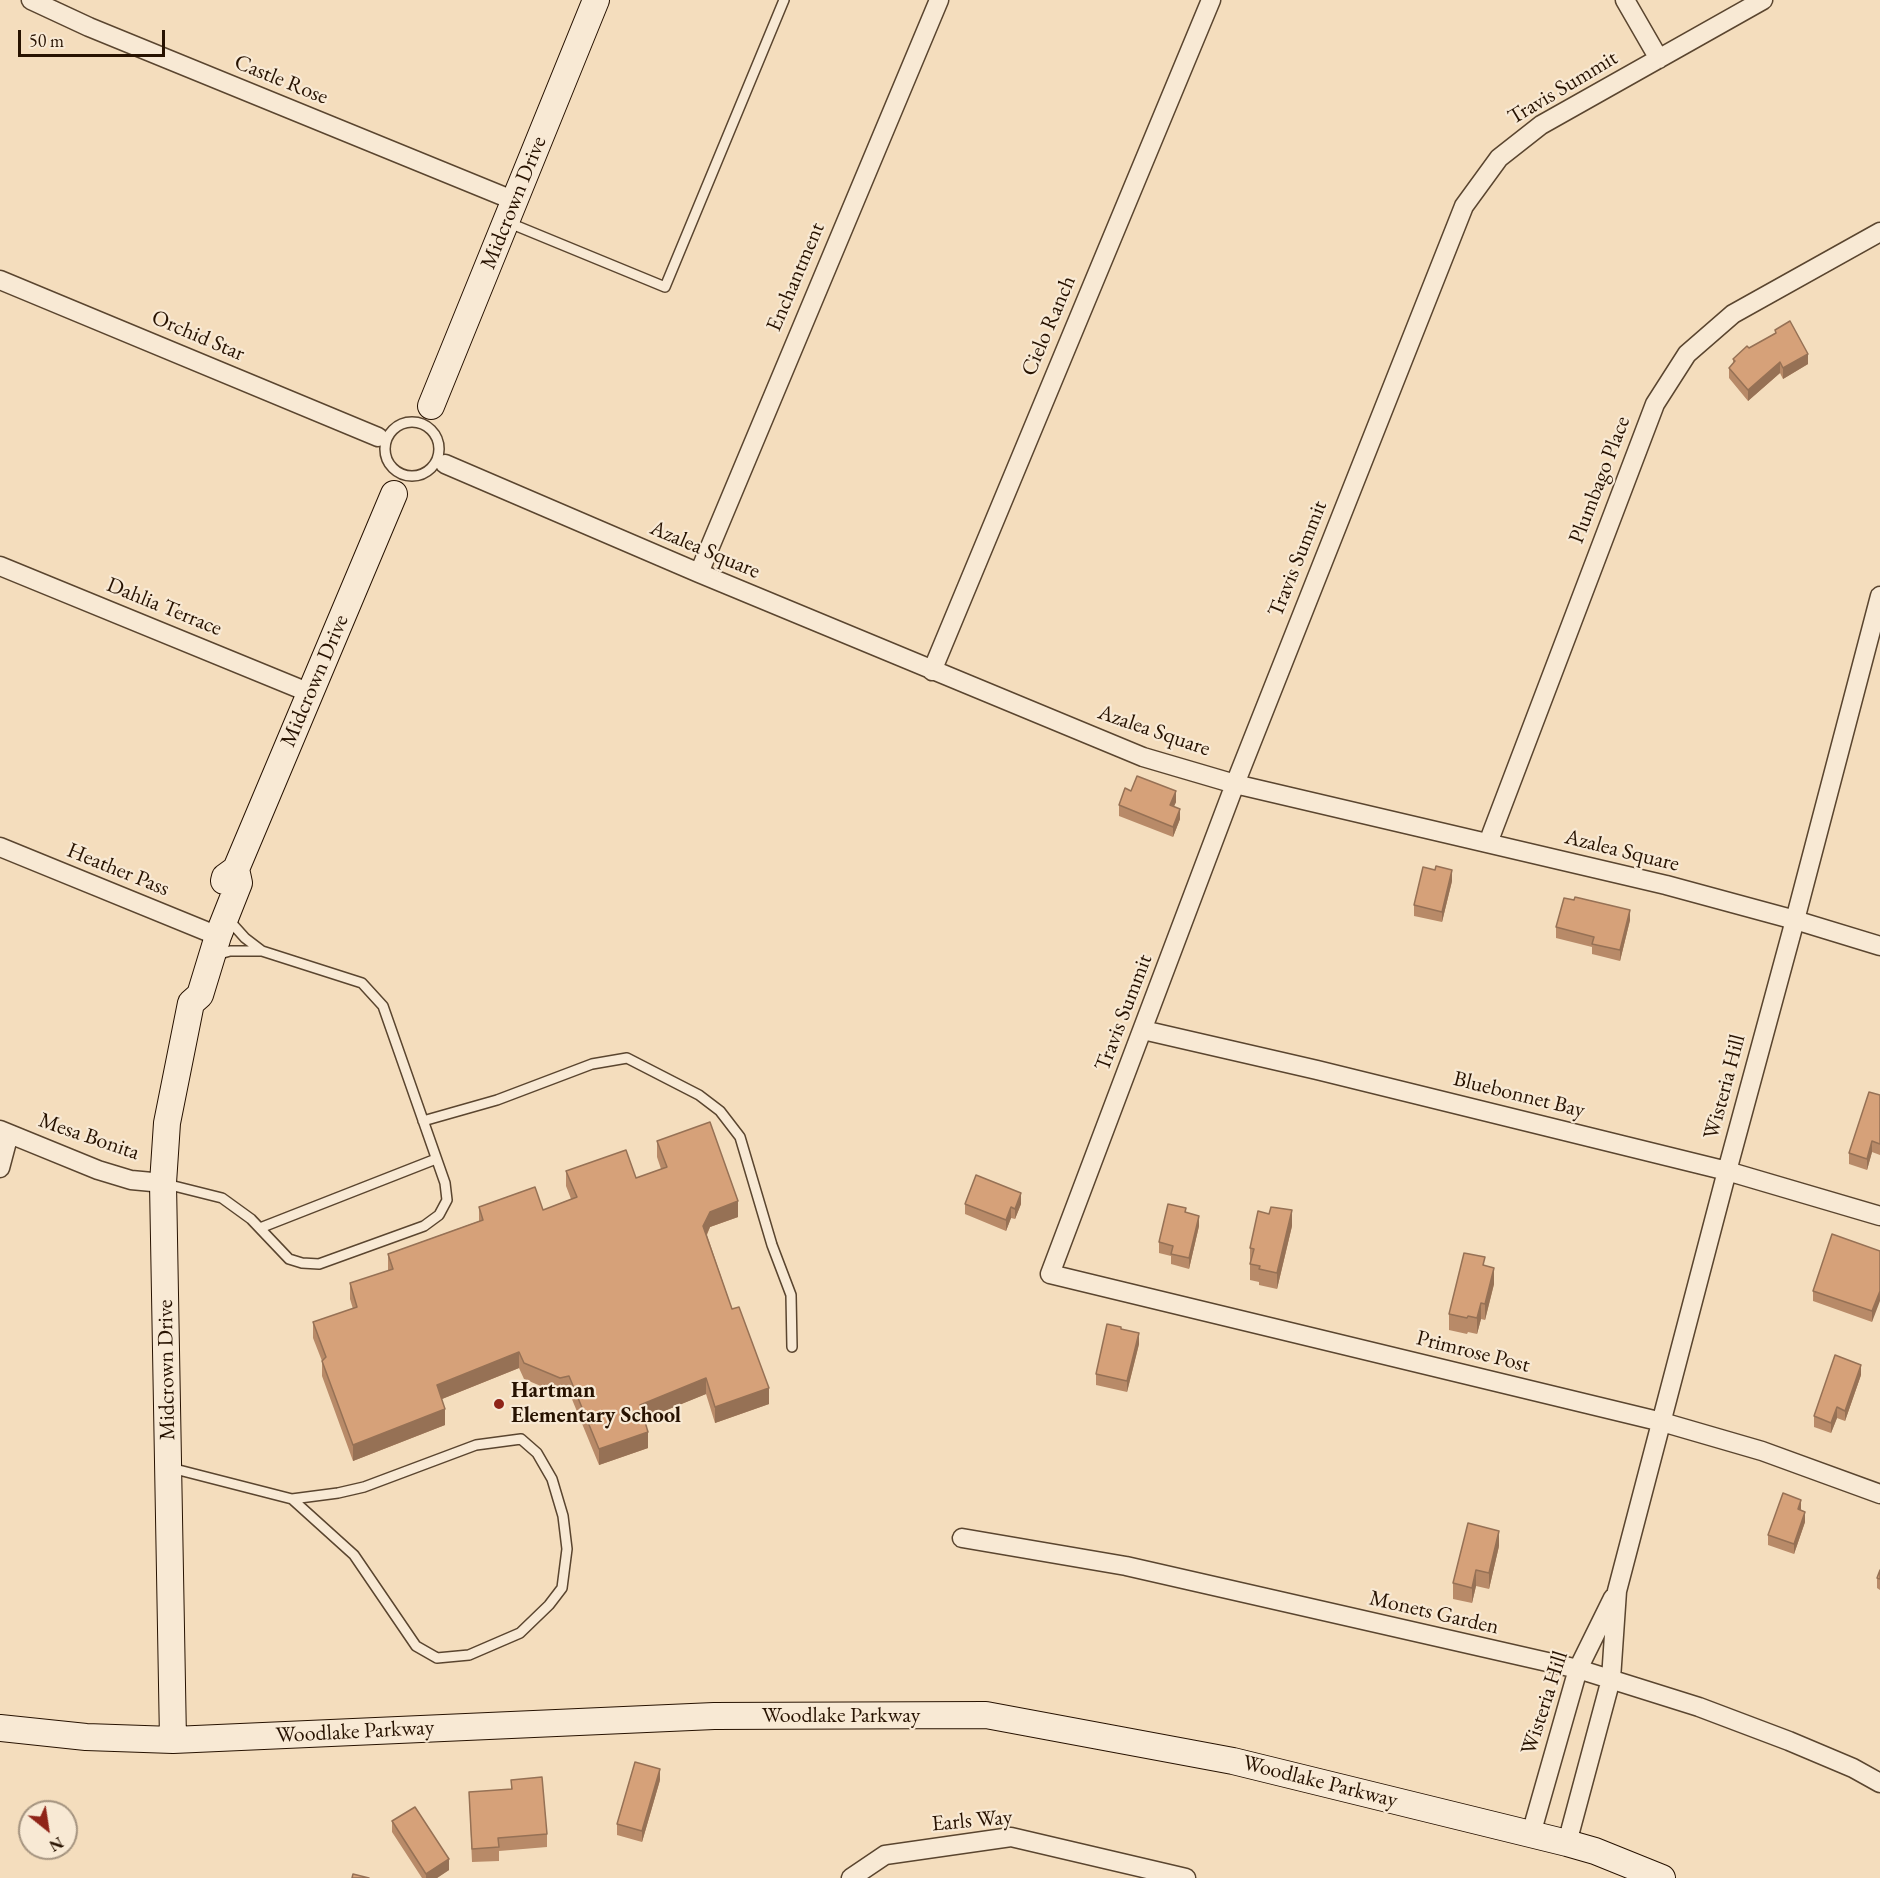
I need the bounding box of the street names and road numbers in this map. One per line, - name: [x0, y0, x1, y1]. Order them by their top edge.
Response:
- street label: Travis Summit: [1503, 45, 1623, 131]
- street label: Castle Rose: [230, 49, 332, 111]
- street label: Midcrown Drive: [475, 133, 553, 273]
- street label: Enchantment: [761, 219, 831, 335]
- street label: Cielo Ranch: [1016, 272, 1082, 380]
- street label: Orchid Star: [147, 305, 249, 367]
- street label: Plumbago Place: [1564, 413, 1636, 547]
- street label: Travis Summit: [1263, 497, 1333, 621]
- street label: Azalea Square: [646, 515, 764, 585]
- street label: Dahlia Terrace: [102, 572, 226, 642]
- street label: Midcrown Drive: [275, 611, 355, 751]
- street label: Azalea Square: [1094, 699, 1214, 763]
- street label: Azalea Square: [1562, 824, 1682, 878]
- street label: Heather Pass: [63, 838, 173, 902]
- street label: Travis Summit: [1090, 951, 1158, 1075]
- street label: Wisteria Hill: [1698, 1032, 1752, 1142]
- street label: Bluebonnet Bay: [1450, 1066, 1588, 1124]
- street label: Mesa Bonita: [35, 1107, 143, 1167]
- street label: Midcrown Drive: [153, 1299, 181, 1441]
- street label: Primrose Post: [1413, 1325, 1533, 1379]
- street label: Monets Garden: [1367, 1585, 1501, 1641]
- street label: Wisteria Hill: [1516, 1648, 1574, 1758]
- street label: Woodlake Parkway: [762, 1703, 920, 1729]
- street label: Woodlake Parkway: [275, 1715, 435, 1749]
- street label: Woodlake Parkway: [1240, 1750, 1400, 1814]
- street label: Earls Way: [931, 1804, 1013, 1838]

